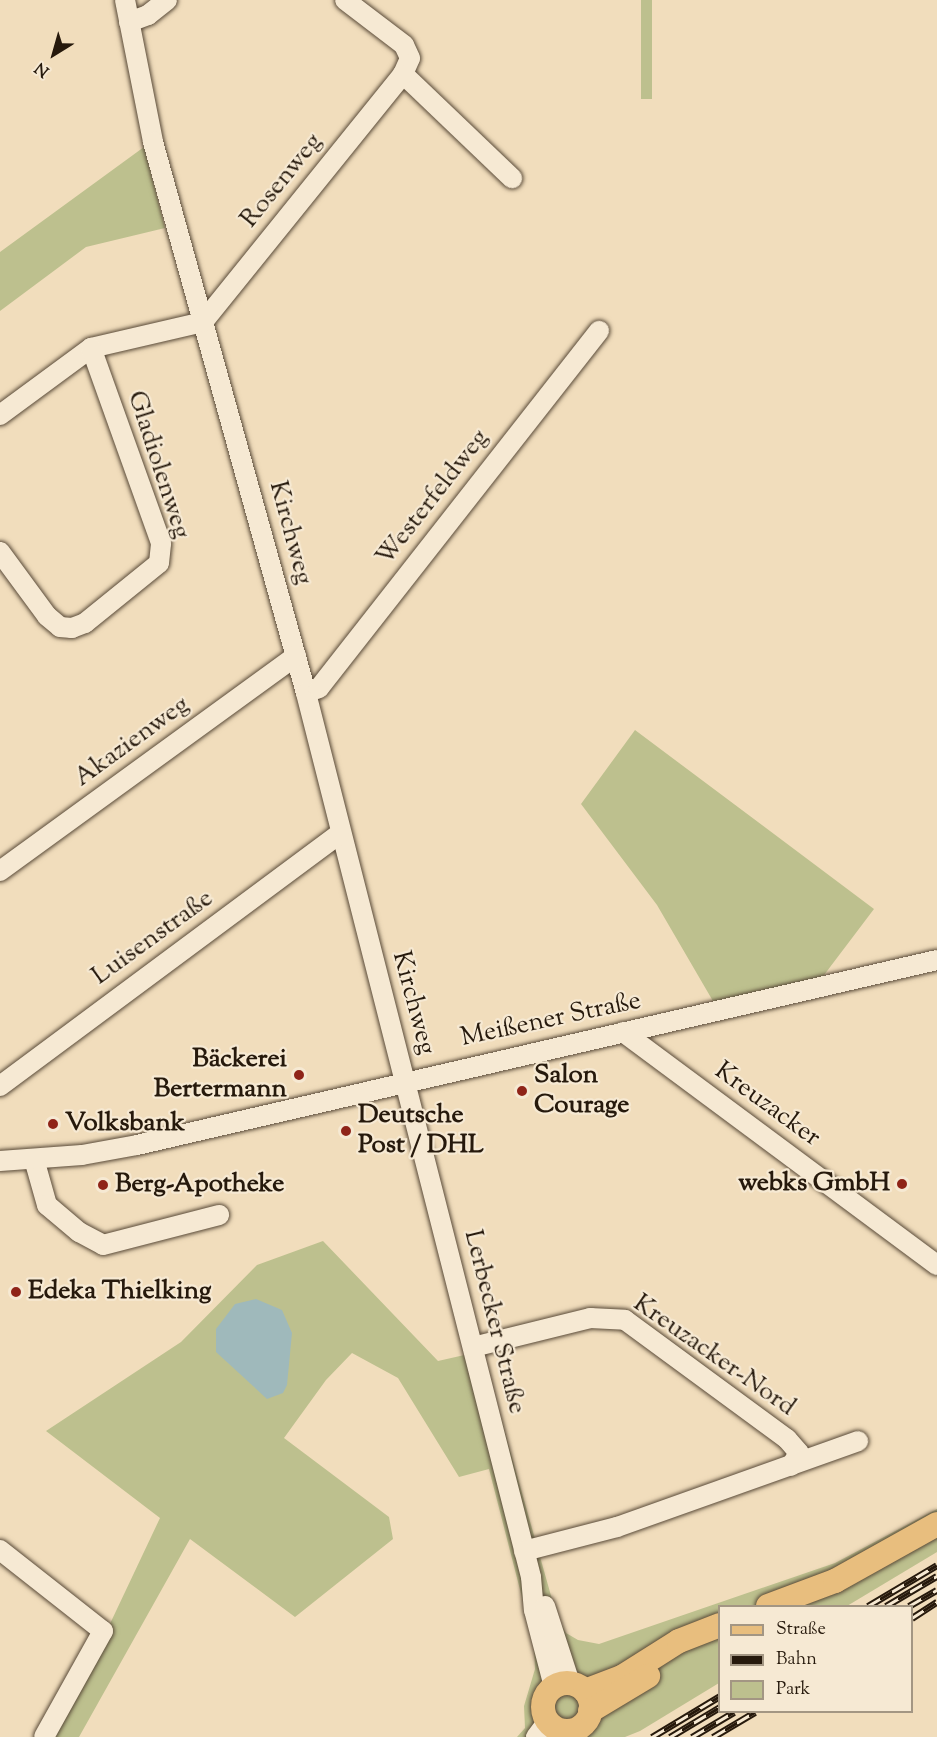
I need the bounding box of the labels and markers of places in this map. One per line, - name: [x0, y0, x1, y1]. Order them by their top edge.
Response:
- place label: Bäckerei Bertermann: [154, 1044, 287, 1106]
- place label: Salon Courage: [534, 1060, 629, 1122]
- marker: Bäckerei Bertermann: [292, 1068, 306, 1082]
- marker: Salon Courage: [515, 1084, 529, 1098]
- place label: Deutsche Post / DHL: [358, 1100, 484, 1162]
- place label: Volksbank: [65, 1108, 185, 1140]
- marker: Volksbank: [46, 1117, 60, 1131]
- marker: Deutsche Post / DHL: [339, 1124, 353, 1138]
- place label: webks GmbH: [738, 1168, 890, 1200]
- place label: Berg-Apotheke: [115, 1169, 284, 1201]
- marker: webks GmbH: [895, 1177, 909, 1191]
- marker: Berg-Apotheke: [96, 1178, 110, 1192]
- place label: Edeka Thielking: [28, 1276, 211, 1308]
- marker: Edeka Thielking: [9, 1285, 23, 1299]

